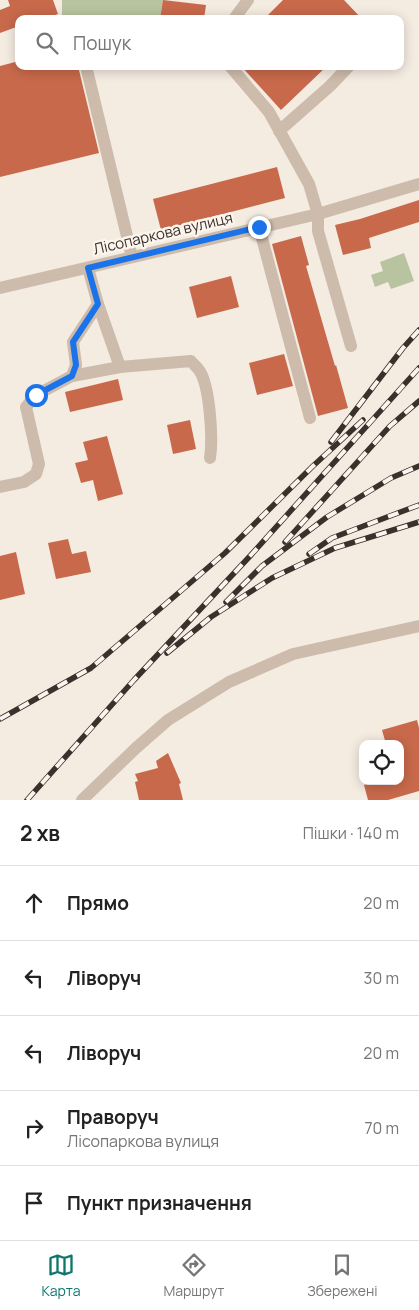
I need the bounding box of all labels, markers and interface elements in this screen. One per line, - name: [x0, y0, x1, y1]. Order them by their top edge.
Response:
- search box: [15, 15, 404, 70]
- icon: search: [33, 29, 61, 57]
- text: Пошук: [73, 30, 131, 56]
- street label: Лісопаркова вулиця: [91, 207, 235, 259]
- route end: [248, 216, 271, 239]
- route start: [25, 384, 48, 407]
- map controls: [359, 740, 404, 785]
- button: locate: [359, 740, 404, 785]
- text: 2 хв: [20, 819, 60, 847]
- text: Пішки · 140 m: [303, 822, 399, 844]
- icon: ahead: [20, 889, 48, 917]
- text: Прямо: [67, 890, 129, 916]
- text: 20 m: [363, 892, 399, 914]
- icon: left: [20, 964, 48, 992]
- text: Ліворуч: [67, 965, 141, 991]
- text: 30 m: [364, 967, 399, 989]
- icon: left: [20, 1039, 48, 1067]
- text: Ліворуч: [67, 1040, 141, 1066]
- text: 20 m: [363, 1042, 399, 1064]
- text: Праворуч: [67, 1104, 159, 1130]
- icon: right: [20, 1114, 48, 1142]
- text: 70 m: [364, 1117, 399, 1139]
- text: Лісопаркова вулиця: [67, 1130, 219, 1152]
- icon: arrive: [20, 1189, 48, 1217]
- text: Пункт призначення: [67, 1190, 252, 1216]
- tab: Карта: [41, 1251, 80, 1300]
- tab: Маршрут: [163, 1251, 224, 1300]
- tab: Збережені: [307, 1251, 377, 1300]

